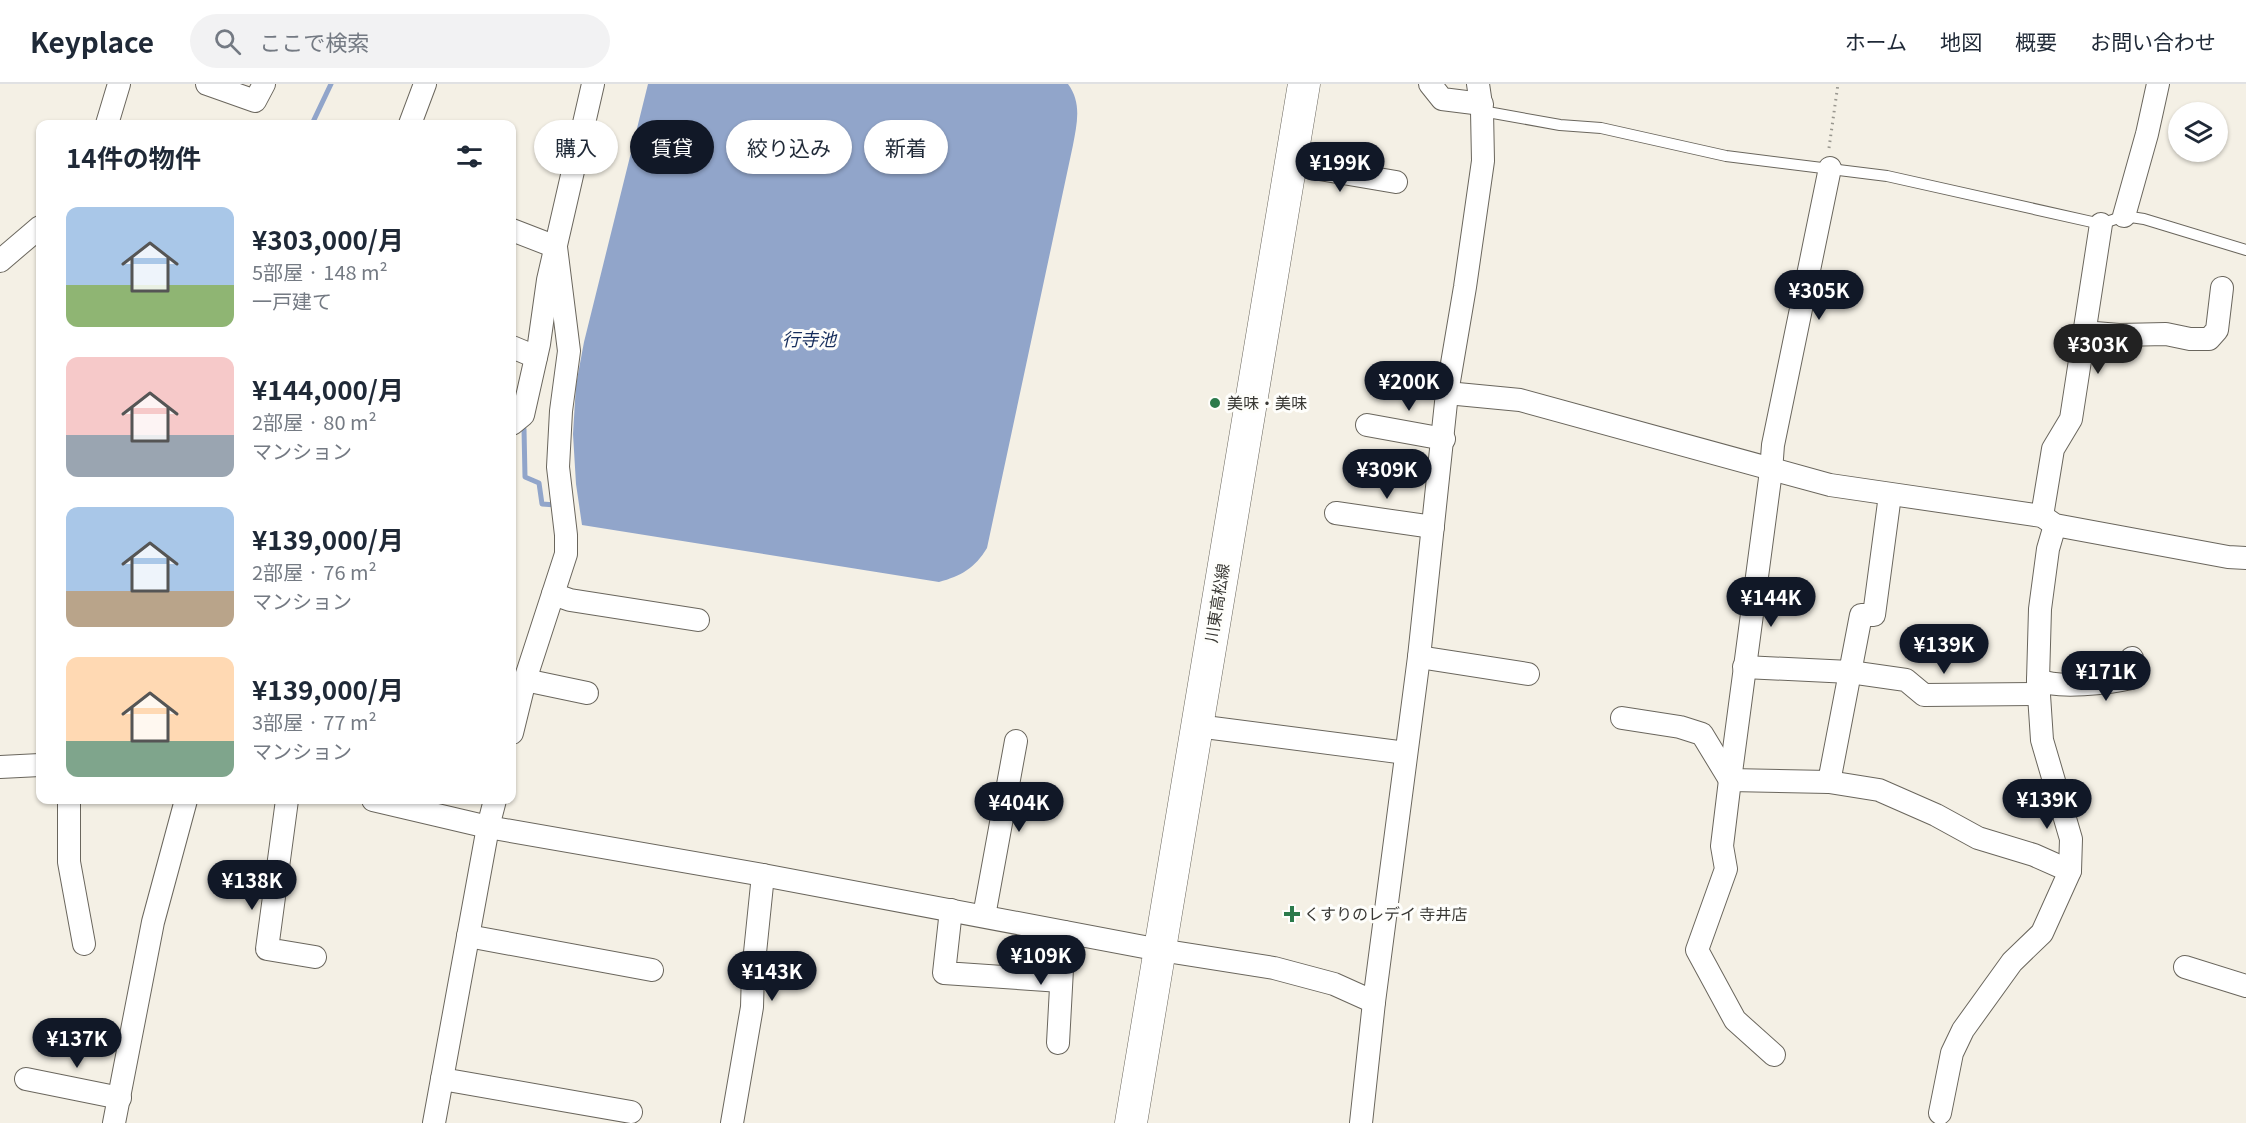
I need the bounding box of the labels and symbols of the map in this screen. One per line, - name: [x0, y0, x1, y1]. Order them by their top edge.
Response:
- pin: ¥199K: [1298, 142, 1382, 193]
- pin: ¥305K: [1777, 270, 1861, 321]
- pin: ¥303K: [2056, 324, 2140, 375]
- water label: 行寺池: [782, 325, 838, 351]
- pin: ¥200K: [1367, 361, 1451, 412]
- place label: 美味・美味: [1227, 390, 1307, 414]
- marker: 美味・美味: [1208, 396, 1222, 410]
- pin: ¥309K: [1345, 449, 1429, 500]
- street label: 川東高松線: [1198, 561, 1234, 644]
- pin: ¥144K: [1729, 577, 1813, 628]
- pin: ¥139K: [1902, 624, 1986, 675]
- pin: ¥171K: [2064, 651, 2148, 702]
- pin: ¥139K: [2005, 779, 2089, 830]
- pin: ¥404K: [977, 782, 1061, 833]
- pin: ¥138K: [210, 860, 294, 911]
- place label: くすりのレデイ 寺井店: [1304, 901, 1468, 925]
- marker: くすりのレデイ 寺井店: [1285, 907, 1299, 921]
- pin: ¥109K: [999, 935, 1083, 986]
- pin: ¥143K: [730, 951, 814, 1002]
- pin: ¥137K: [35, 1018, 119, 1069]

